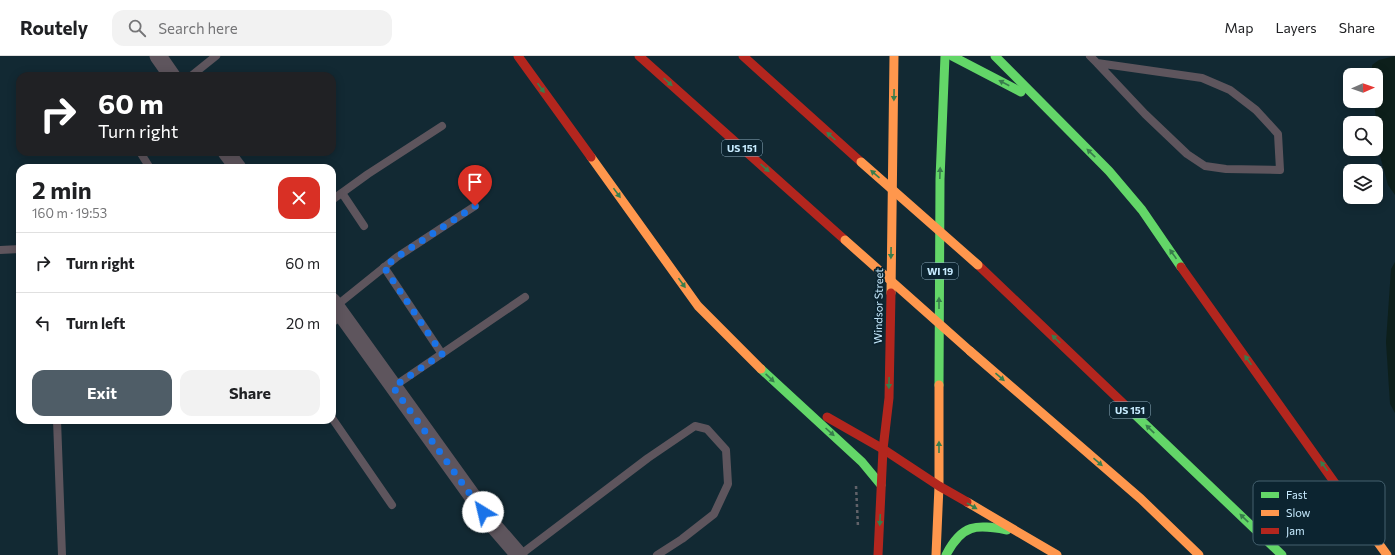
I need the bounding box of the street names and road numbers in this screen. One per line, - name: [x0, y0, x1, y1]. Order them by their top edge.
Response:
- road number: US 151: [722, 140, 762, 156]
- road number: WI 19: [922, 263, 958, 279]
- street label: Windsor Street: [871, 267, 885, 344]
- road number: US 151: [1110, 402, 1150, 418]

